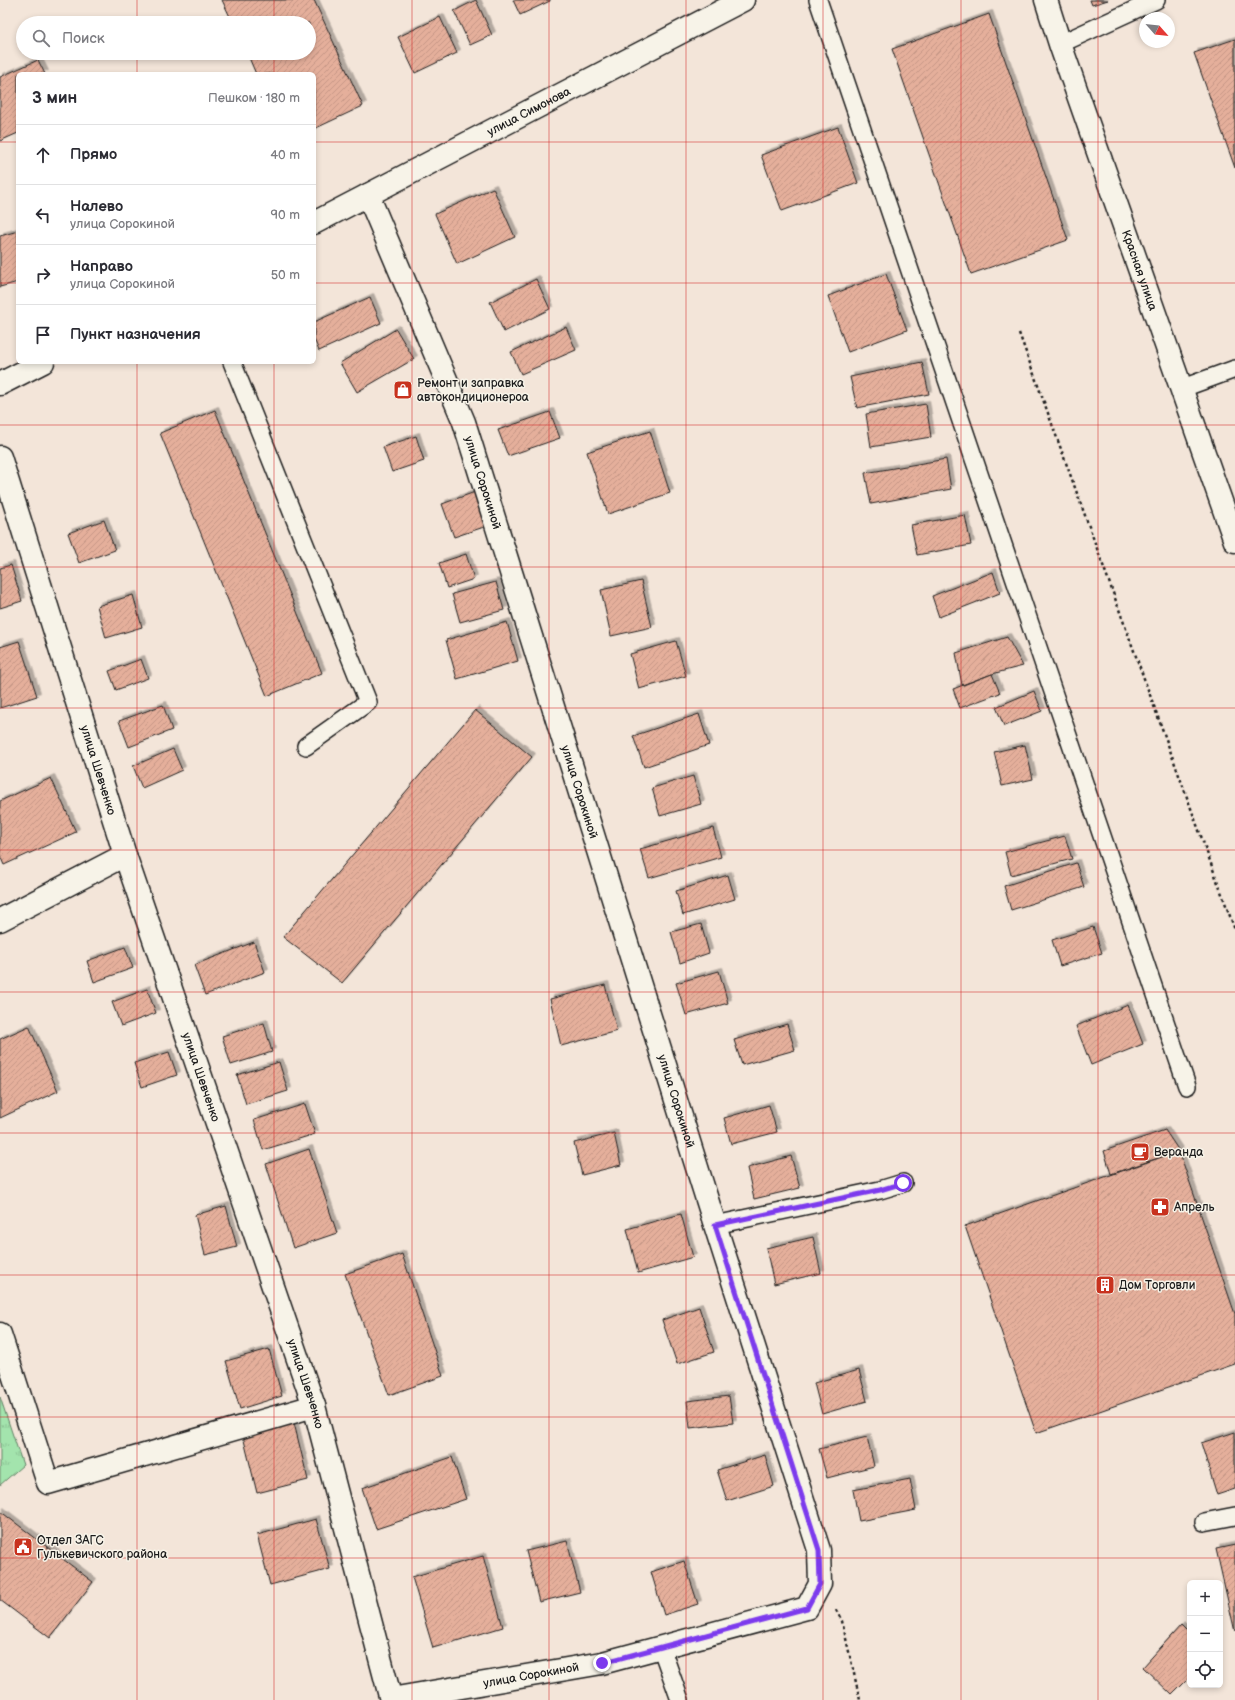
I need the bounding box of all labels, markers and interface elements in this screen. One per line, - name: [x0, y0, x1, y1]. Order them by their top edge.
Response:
- north arrow: [1139, 12, 1175, 48]
- search box: [16, 16, 316, 60]
- icon: search: [30, 27, 52, 49]
- text: Поиск: [62, 29, 105, 48]
- street label: улица Симонова: [485, 84, 573, 140]
- text: 3 мин: [32, 88, 77, 108]
- text: Пешком · 180 m: [208, 90, 300, 106]
- icon: ahead: [32, 144, 54, 166]
- text: Прямо: [70, 145, 117, 164]
- text: 40 m: [270, 147, 300, 163]
- text: Налево: [70, 197, 123, 216]
- icon: left: [32, 204, 54, 226]
- text: 90 m: [271, 207, 300, 223]
- text: улица Сорокиной: [70, 216, 175, 232]
- street label: Красная улица: [1118, 228, 1160, 313]
- text: Направо: [70, 257, 133, 276]
- icon: right: [32, 264, 54, 286]
- text: 50 m: [271, 267, 300, 283]
- text: улица Сорокиной: [70, 276, 175, 292]
- icon: arrive: [32, 324, 54, 346]
- text: Пункт назначения: [70, 325, 201, 344]
- place label: Ремонт и заправка автокондиционероа: [417, 376, 529, 405]
- shop icon: Ремонт и заправка автокондиционероа: [392, 379, 414, 401]
- street label: улица Сорокиной: [461, 434, 504, 531]
- street label: улица Шевченко: [77, 723, 119, 817]
- street label: улица Сорокиной: [558, 744, 601, 841]
- street label: улица Шевченко: [178, 1031, 223, 1124]
- street label: улица Сорокиной: [654, 1053, 697, 1150]
- cafe icon: Веранда: [1129, 1141, 1151, 1163]
- place label: Веранда: [1154, 1145, 1203, 1160]
- route start: [894, 1174, 912, 1192]
- pharmacy icon: Апрель: [1149, 1196, 1171, 1218]
- place label: Апрель: [1173, 1200, 1214, 1215]
- building icon: Дом Торговли: [1094, 1274, 1116, 1296]
- place label: Дом Торговли: [1119, 1278, 1195, 1293]
- street label: улица Шевченко: [284, 1337, 327, 1430]
- place label: Отдел ЗАГС Гулькевичского района: [37, 1533, 167, 1562]
- public building icon: Отдел ЗАГС Гулькевичского района: [12, 1536, 34, 1558]
- map controls: [1187, 1580, 1223, 1688]
- button: +: [1187, 1580, 1223, 1616]
- button: −: [1187, 1616, 1223, 1652]
- button: locate: [1187, 1652, 1223, 1688]
- route end: [593, 1654, 611, 1672]
- street label: улица Сорокиной: [482, 1660, 580, 1691]

